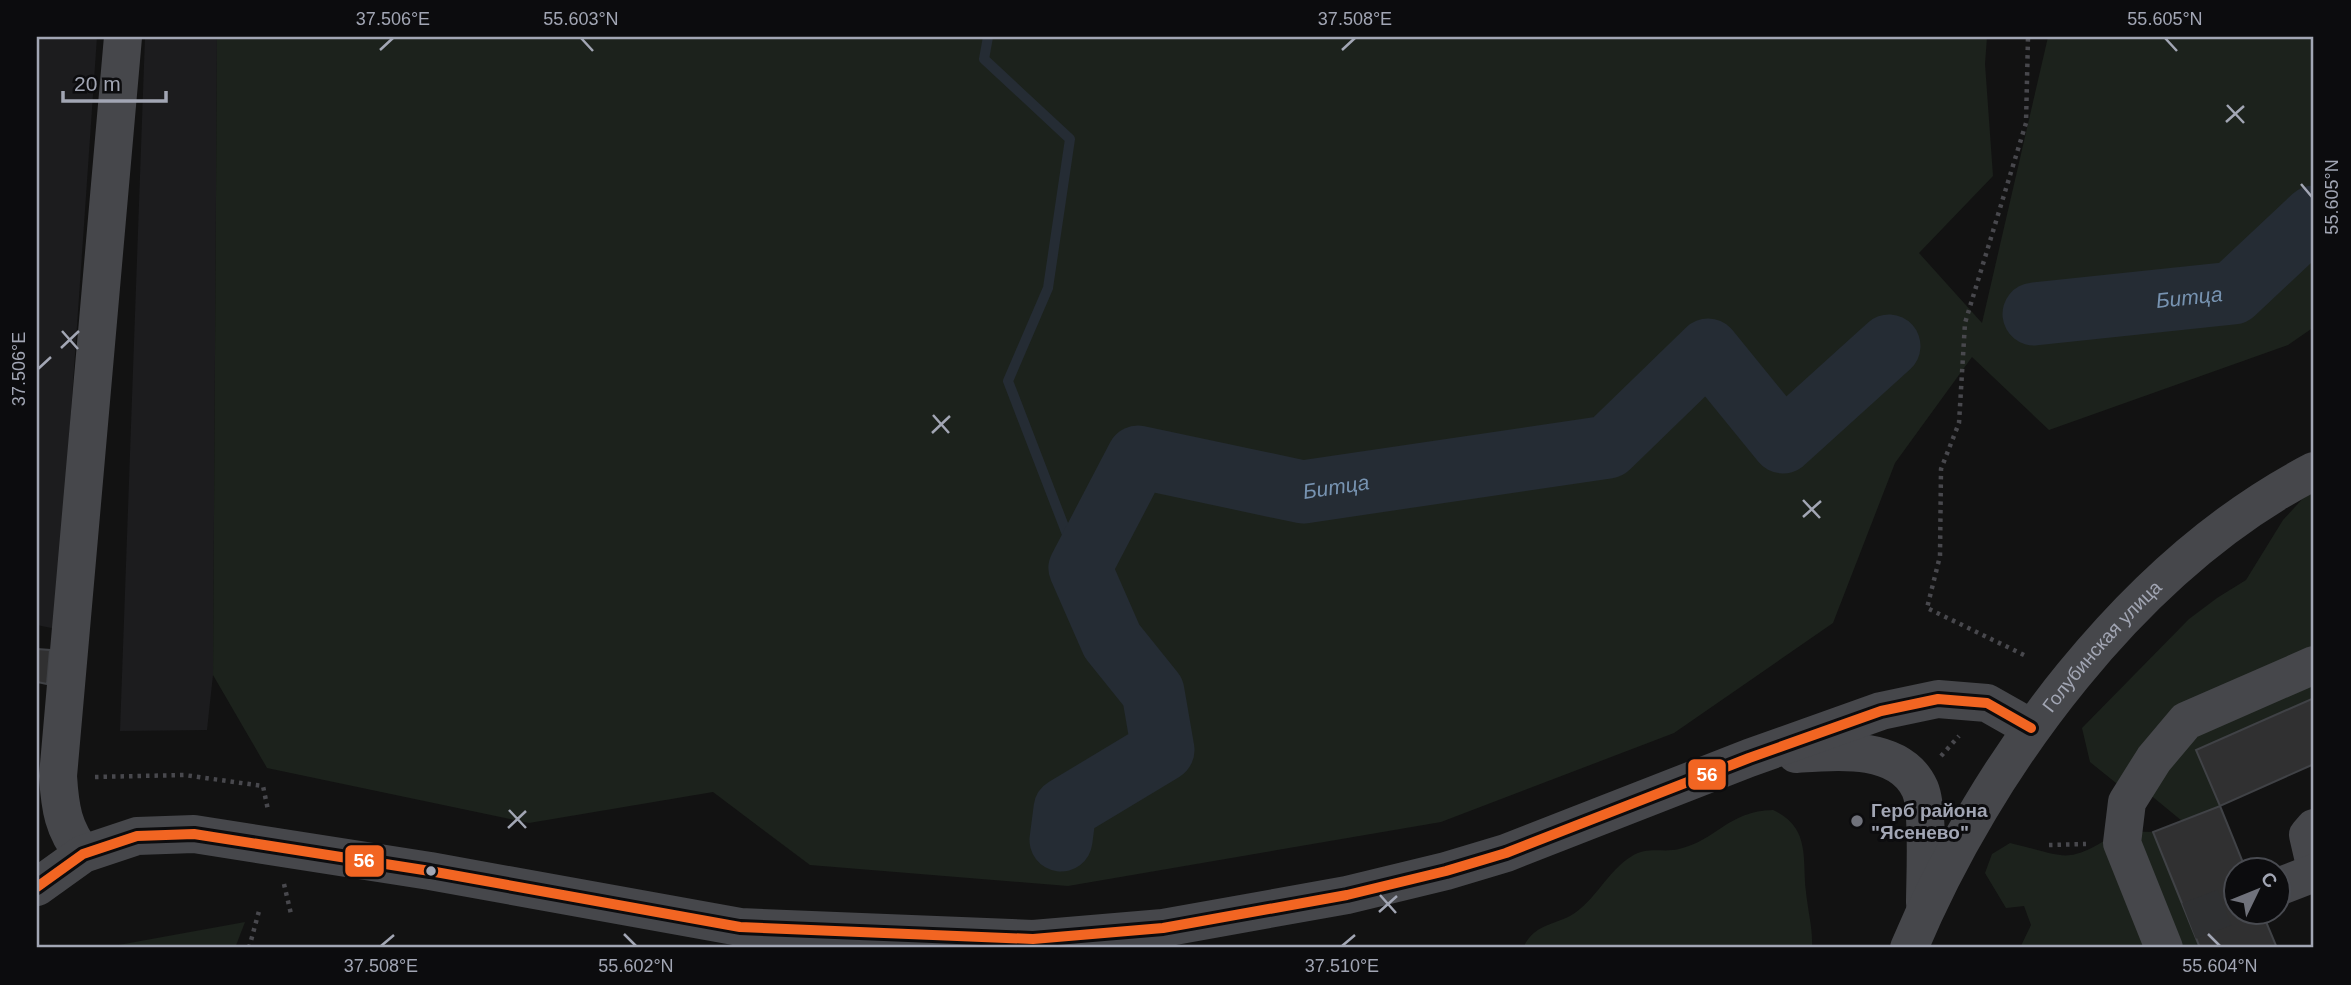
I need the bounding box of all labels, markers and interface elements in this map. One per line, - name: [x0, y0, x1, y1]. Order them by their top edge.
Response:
- text: 37.506°E: [356, 9, 430, 29]
- text: 55.603°N: [543, 9, 619, 29]
- text: 37.508°E: [1318, 9, 1392, 29]
- text: 55.605°N: [2127, 9, 2203, 29]
- scale bar: [63, 60, 166, 104]
- text: 20 m: [74, 72, 121, 95]
- text: 55.605°N: [2322, 159, 2342, 235]
- water label: Битца: [2155, 282, 2224, 312]
- text: 37.506°E: [9, 332, 29, 406]
- water label: Битца: [1301, 470, 1371, 503]
- street label: Голубинская улица: [2038, 576, 2166, 716]
- line badge: 56: [1687, 758, 1727, 791]
- text: 56: [1696, 764, 1718, 785]
- place label: Герб района "Ясенево": [1871, 800, 1988, 843]
- marker: Герб района "Ясенево": [1849, 813, 1865, 829]
- line badge: 56: [344, 844, 385, 878]
- text: 56: [353, 850, 375, 871]
- north arrow: [2222, 856, 2292, 926]
- unlabelled marker: [424, 864, 438, 878]
- text: С: [2257, 868, 2282, 892]
- text: 37.508°E: [344, 956, 418, 976]
- text: 55.602°N: [598, 956, 674, 976]
- text: 37.510°E: [1305, 956, 1379, 976]
- text: 55.604°N: [2182, 956, 2258, 976]

